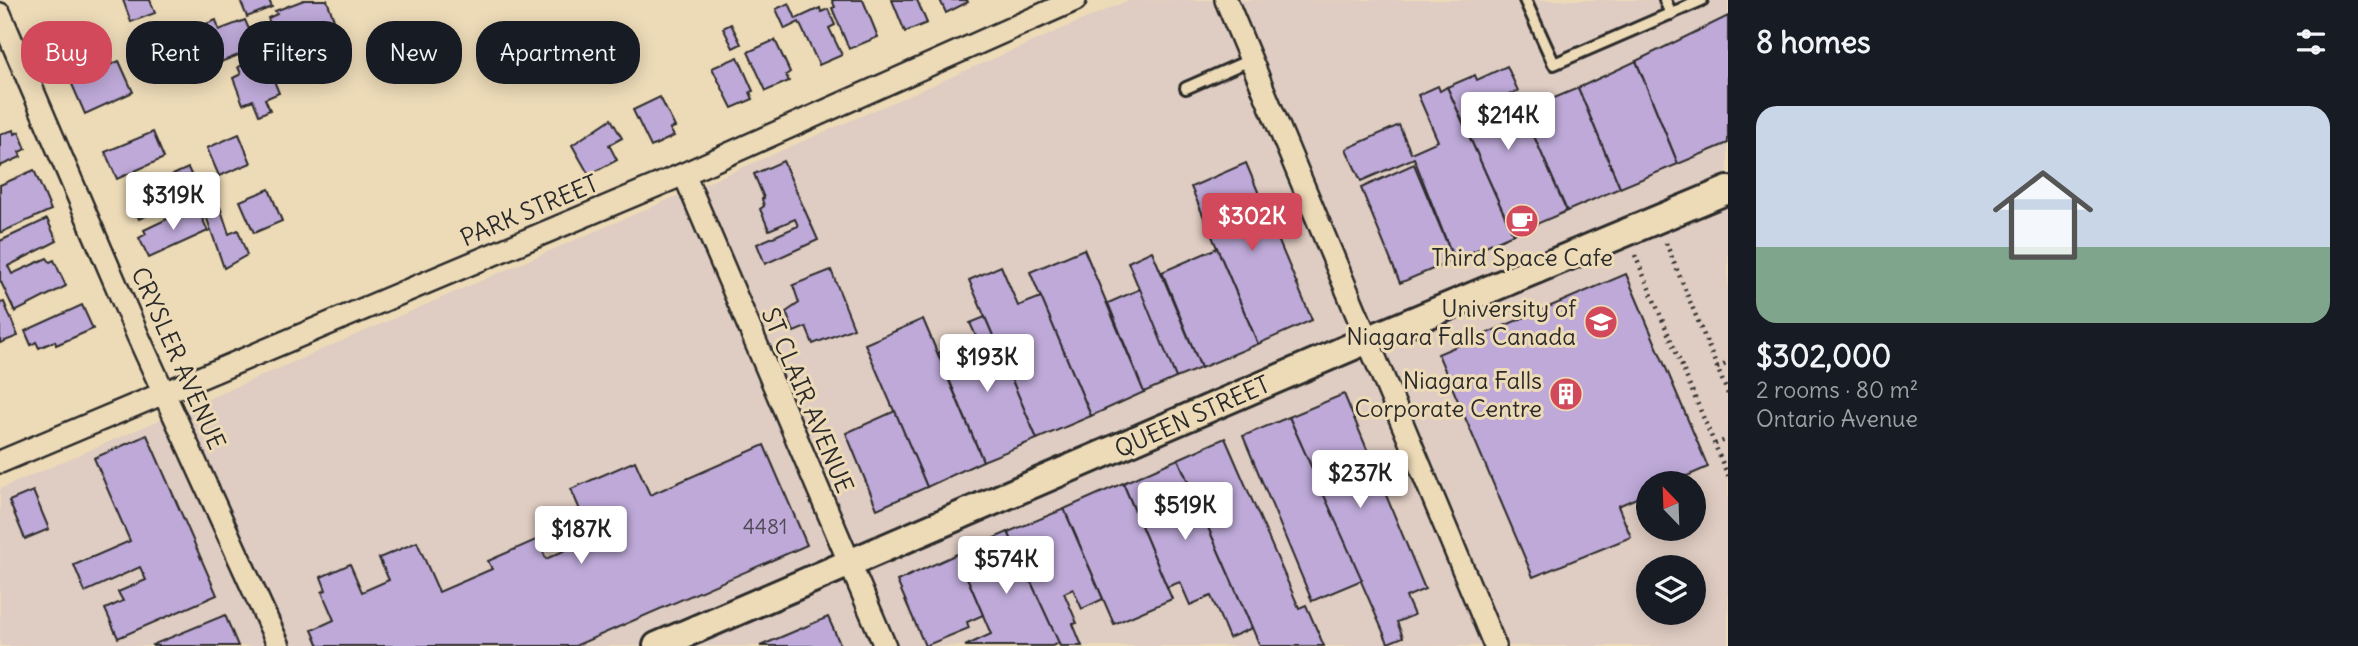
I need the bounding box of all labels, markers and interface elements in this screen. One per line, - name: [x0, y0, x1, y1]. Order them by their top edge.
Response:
- chip: Buy: [21, 21, 112, 84]
- chip: Rent: [126, 21, 224, 84]
- chip: Filters: [238, 21, 352, 84]
- chip: New: [366, 21, 462, 84]
- chip: Apartment: [476, 21, 640, 84]
- text: 8 homes: [1756, 23, 1871, 61]
- icon: filters: [2292, 23, 2330, 61]
- pin: $214K: [1459, 92, 1557, 152]
- text: $214K: [1477, 100, 1539, 129]
- icon: home: [1980, 152, 2106, 278]
- street label: PARK STREET: [456, 168, 602, 252]
- pin: $319K: [124, 173, 222, 232]
- text: $319K: [142, 180, 204, 209]
- pin: $302K: [1203, 194, 1301, 253]
- text: $302K: [1218, 201, 1286, 230]
- cafe icon: Third Space Cafe: [1503, 202, 1541, 240]
- place label: Third Space Cafe: [1431, 242, 1613, 272]
- street label: CRYSLER AVENUE: [125, 262, 233, 454]
- place label: University of Niagara Falls Canada: [1346, 293, 1577, 351]
- street label: ST CLAIR AVENUE: [755, 303, 861, 497]
- school or university icon: University of Niagara Falls Canada: [1582, 303, 1620, 341]
- pin: $193K: [938, 334, 1036, 394]
- text: $302,000: [1756, 337, 1891, 375]
- text: $193K: [956, 342, 1018, 371]
- place label: Niagara Falls Corporate Centre: [1354, 365, 1542, 423]
- street label: QUEEN STREET: [1110, 368, 1274, 464]
- building icon: Niagara Falls Corporate Centre: [1547, 375, 1585, 413]
- text: 2 rooms · 80 m²: [1756, 375, 1918, 404]
- text: Ontario Avenue: [1756, 404, 1918, 433]
- pin: $237K: [1311, 450, 1409, 510]
- text: $237K: [1328, 458, 1392, 487]
- north arrow: [1636, 471, 1706, 541]
- map controls: [1636, 471, 1706, 625]
- pin: $519K: [1136, 482, 1234, 542]
- text: $519K: [1154, 490, 1216, 519]
- pin: $187K: [532, 506, 630, 566]
- house number: 4481: [743, 513, 787, 540]
- text: $187K: [551, 514, 611, 543]
- pin: $574K: [957, 536, 1055, 596]
- text: $574K: [974, 544, 1038, 573]
- button: layers: [1636, 555, 1706, 625]

